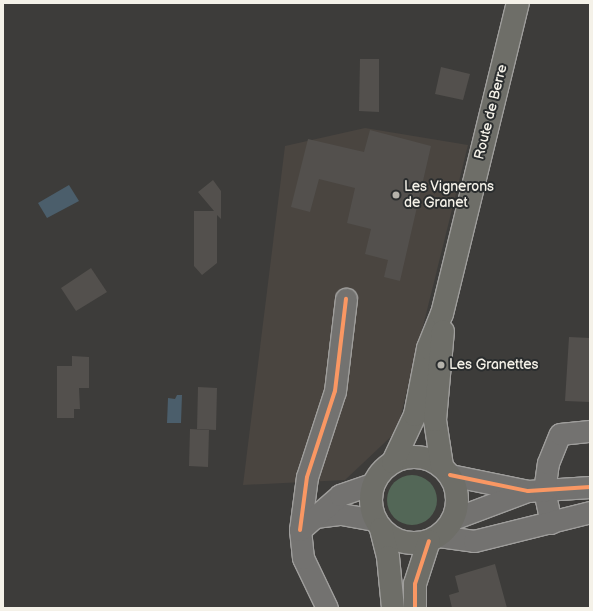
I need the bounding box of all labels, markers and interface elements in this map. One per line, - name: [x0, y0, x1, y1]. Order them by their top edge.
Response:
- street label: Route de Berre: [471, 63, 511, 161]
- place label: Les Vignerons de Granet: [404, 179, 494, 212]
- marker: Les Vignerons de Granet: [391, 190, 401, 200]
- place label: Les Granettes: [449, 357, 538, 373]
- marker: Les Granettes: [436, 360, 446, 370]

